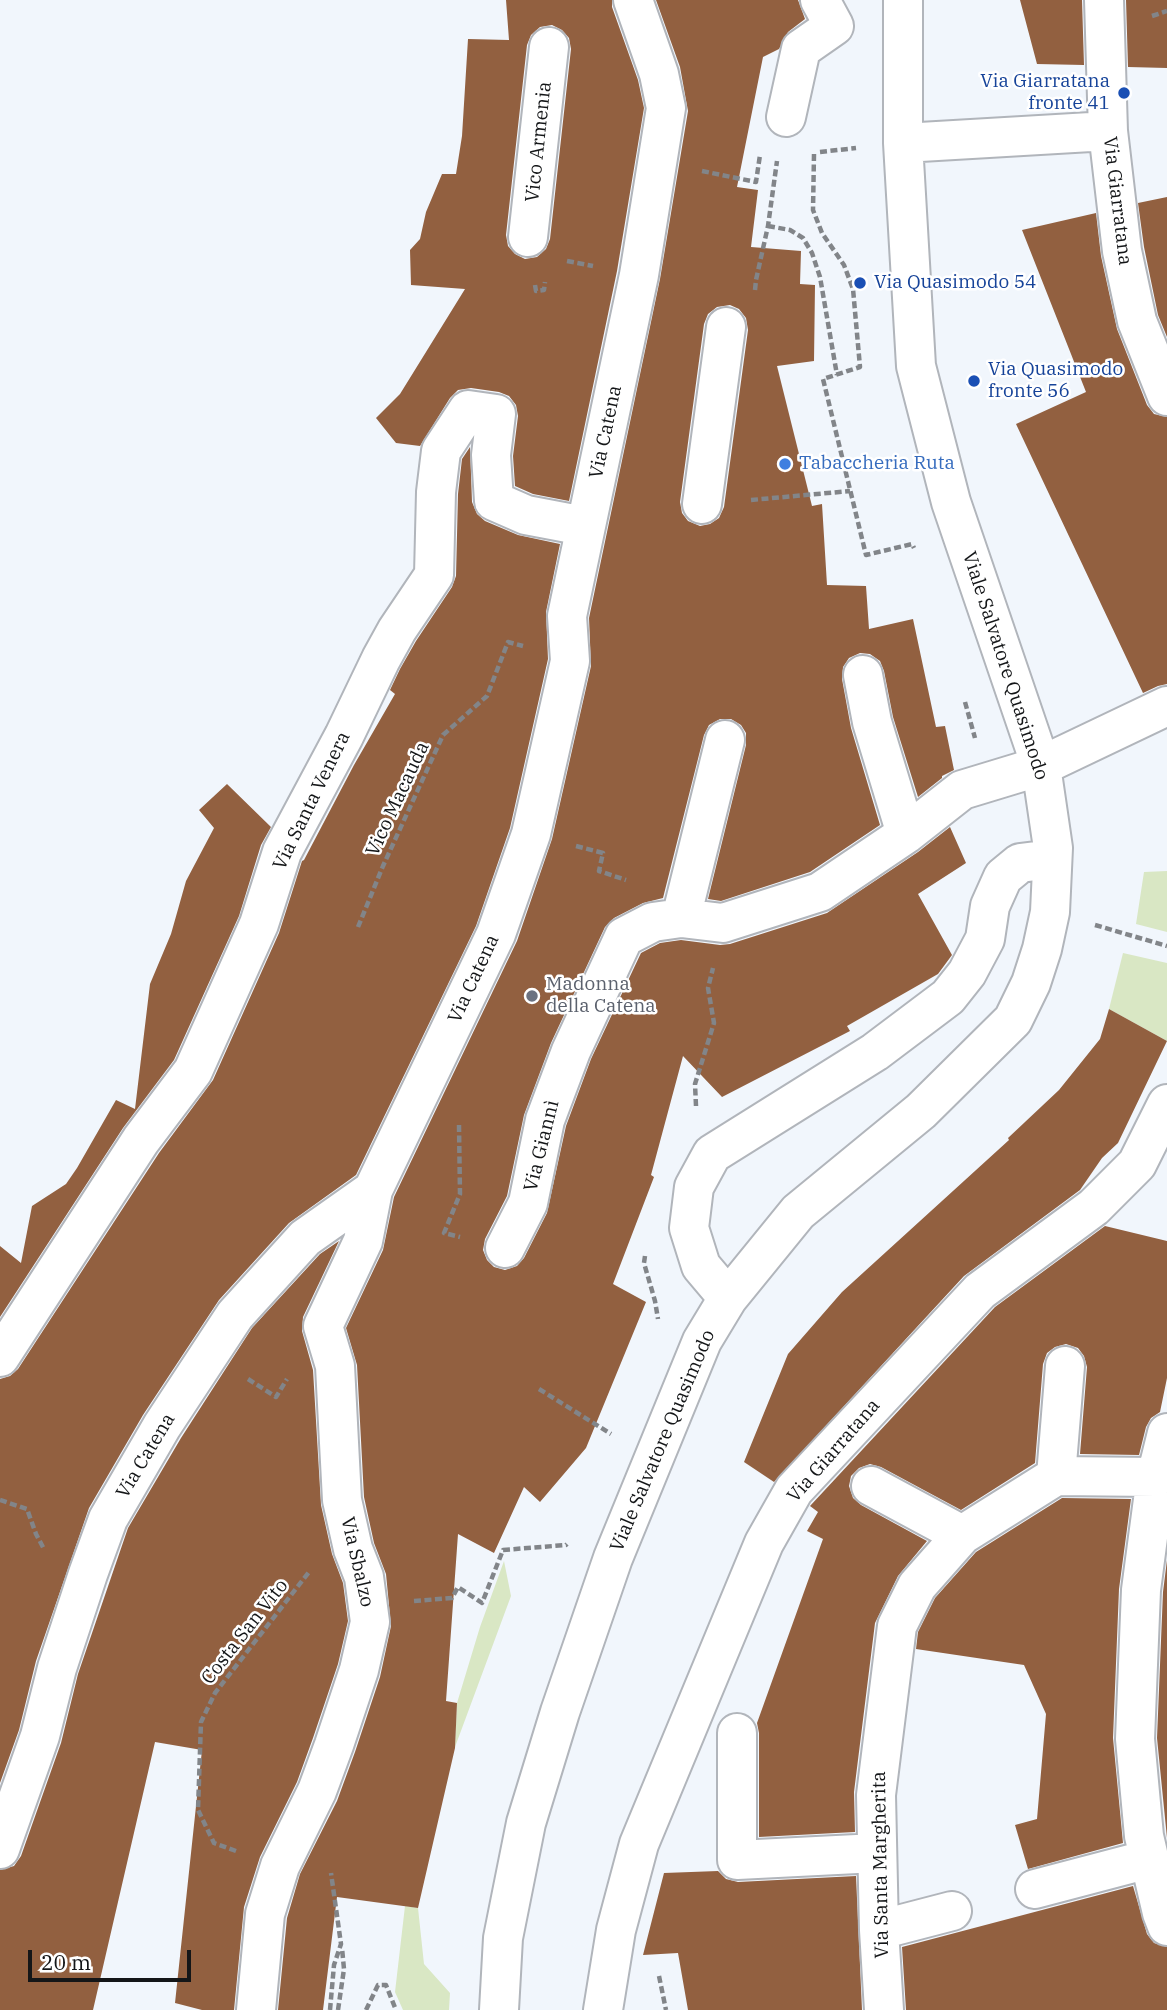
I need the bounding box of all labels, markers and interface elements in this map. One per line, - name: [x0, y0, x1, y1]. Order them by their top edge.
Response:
- place label: Via Giarratana fronte 41: [980, 71, 1110, 115]
- street label: Vico Armenia: [521, 81, 557, 203]
- marker: Via Giarratana fronte 41: [1116, 85, 1132, 101]
- street label: Via Giarratana: [1098, 135, 1136, 267]
- place label: Via Quasimodo 54: [874, 272, 1036, 294]
- marker: Via Quasimodo 54: [852, 275, 868, 291]
- place label: Via Quasimodo fronte 56: [988, 359, 1123, 403]
- marker: Via Quasimodo fronte 56: [966, 373, 982, 389]
- street label: Via Catena: [585, 383, 627, 481]
- place label: Tabaccheria Ruta: [799, 453, 955, 475]
- marker: Tabaccheria Ruta: [777, 456, 793, 472]
- street label: Viale Salvatore Quasimodo: [957, 549, 1053, 783]
- street label: Via Santa Venera: [269, 728, 355, 874]
- street label: Vico Macauda: [362, 738, 434, 860]
- street label: Via Catena: [444, 931, 504, 1027]
- place label: Madonna della Catena: [546, 974, 656, 1018]
- marker: Madonna della Catena: [524, 988, 540, 1004]
- street label: Via Giannì: [520, 1098, 564, 1194]
- street label: Viale Salvatore Quasimodo: [606, 1327, 720, 1555]
- street label: Via Giarratana: [783, 1395, 885, 1507]
- street label: Via Catena: [112, 1410, 180, 1502]
- street label: Via Sbalzo: [336, 1515, 378, 1609]
- street label: Costa San Vito: [197, 1575, 293, 1689]
- street label: Via Santa Margherita: [868, 1771, 894, 1959]
- scale bar: [32, 1937, 194, 1981]
- text: 20 m: [41, 1948, 91, 1976]

